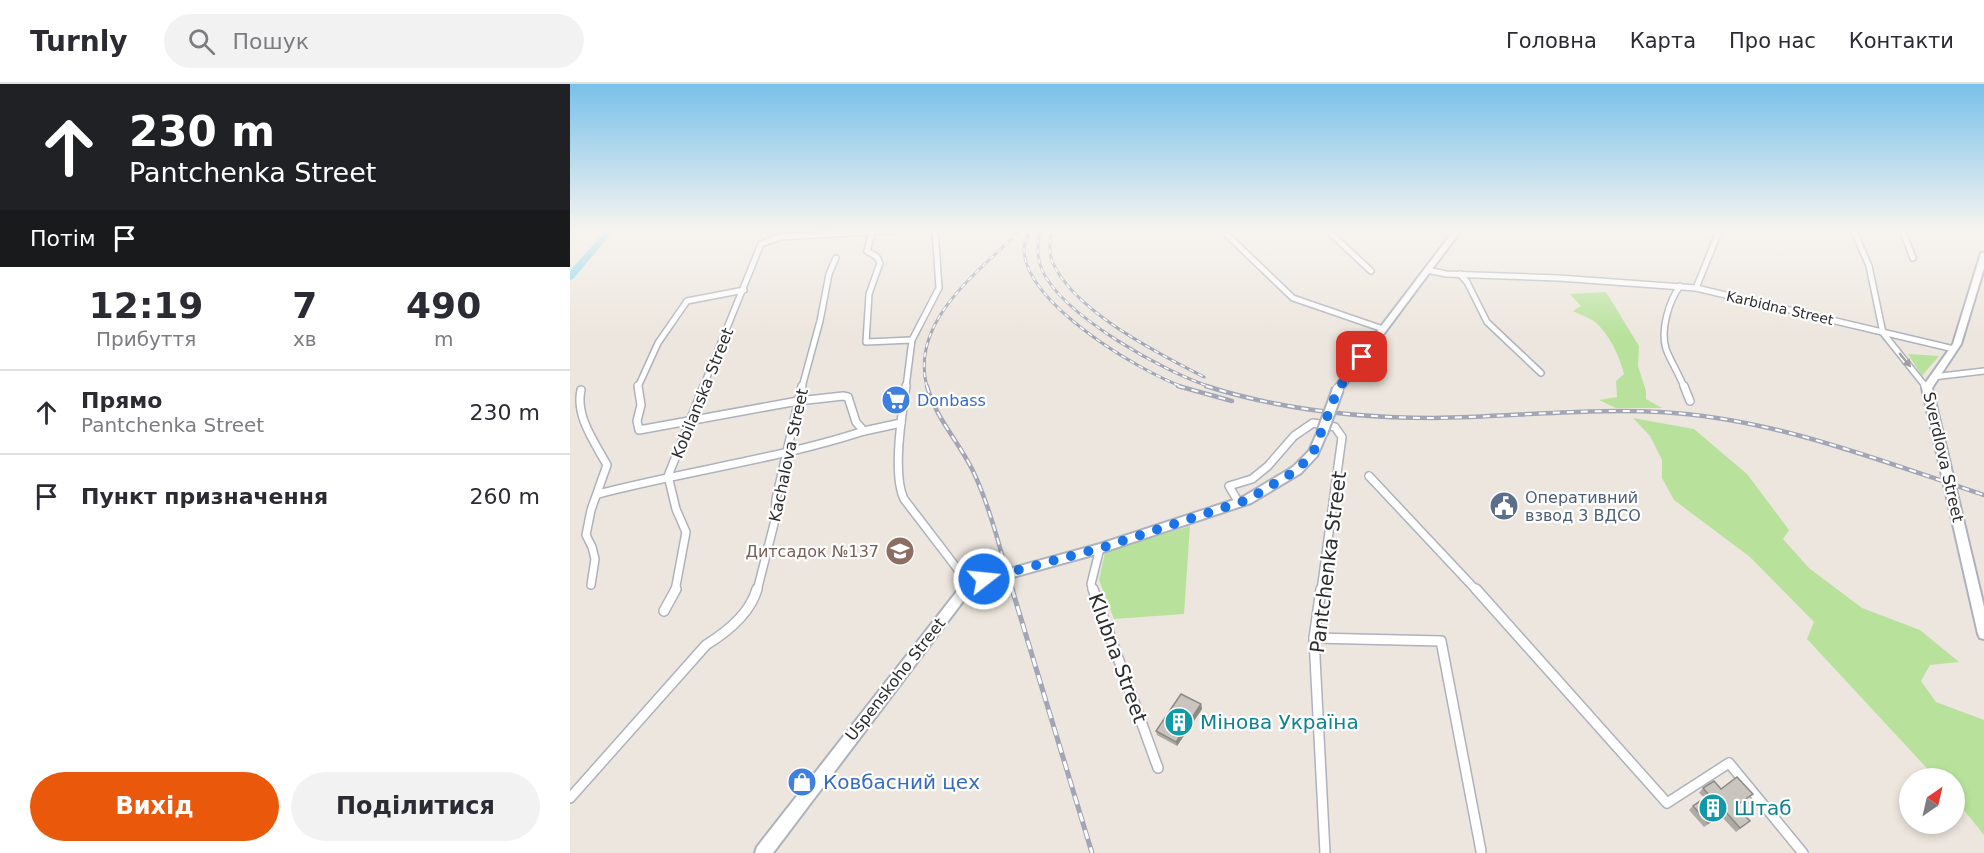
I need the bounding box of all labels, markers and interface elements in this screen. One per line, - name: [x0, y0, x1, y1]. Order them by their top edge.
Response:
- search box: [164, 14, 584, 68]
- text: Turnly: [30, 25, 128, 58]
- icon: search: [185, 25, 218, 58]
- text: Пошук: [233, 29, 309, 54]
- text: Головна: [1506, 29, 1597, 53]
- text: Карта: [1630, 29, 1696, 53]
- text: Про нас: [1729, 29, 1816, 53]
- text: Контакти: [1849, 29, 1954, 53]
- text: 230 m: [129, 107, 275, 156]
- icon: ahead: [30, 108, 108, 186]
- text: Pantchenka Street: [129, 157, 376, 188]
- icon: arrive: [108, 222, 141, 255]
- text: Потім: [30, 226, 96, 251]
- text: 12:19: [89, 285, 203, 326]
- text: 7: [292, 285, 317, 326]
- text: 490: [406, 285, 481, 326]
- street label: Karbidna Street: [1725, 288, 1836, 328]
- street label: Kobilanska Street: [668, 325, 737, 461]
- text: Прибуття: [96, 327, 196, 351]
- text: хв: [293, 327, 317, 351]
- text: m: [434, 327, 453, 351]
- pin: [1336, 331, 1387, 382]
- icon: arrive: [1345, 340, 1378, 373]
- one-way arrow: [1898, 353, 1910, 368]
- supermarket icon: Donbass: [880, 384, 912, 416]
- street label: Kachalova Street: [765, 387, 812, 524]
- text: Прямо: [81, 388, 162, 413]
- street label: Sverdlova Street: [1919, 390, 1968, 524]
- place label: Donbass: [917, 391, 986, 410]
- icon: ahead: [30, 396, 63, 429]
- text: 230 m: [470, 400, 540, 425]
- text: Pantchenka Street: [81, 413, 264, 437]
- street label: Pantchenka Street: [1305, 469, 1351, 654]
- icon: arrive: [30, 480, 63, 513]
- text: Пункт призначення: [81, 484, 328, 509]
- text: 260 m: [470, 484, 540, 509]
- place label: Оперативний взвод 3 ВДСО: [1525, 488, 1641, 525]
- public building icon: Оперативний взвод 3 ВДСО: [1488, 490, 1520, 522]
- school or university icon: Дитсадок №137: [884, 535, 916, 567]
- place label: Дитсадок №137: [745, 542, 879, 561]
- position arrow: [952, 547, 1016, 611]
- street label: Klubna Street: [1083, 590, 1153, 726]
- street label: Uspenskoho Street: [842, 614, 949, 745]
- building icon: Мінова Україна: [1163, 706, 1195, 738]
- place label: Мінова Україна: [1200, 710, 1359, 734]
- shop icon: Ковбасний цех: [786, 766, 818, 798]
- north arrow: [1899, 768, 1965, 834]
- map controls: [1899, 768, 1965, 834]
- place label: Ковбасний цех: [823, 770, 980, 794]
- button: Вихід: [30, 772, 279, 841]
- button: Поділитися: [291, 772, 540, 841]
- building icon: Штаб: [1697, 792, 1729, 824]
- place label: Штаб: [1734, 796, 1792, 820]

